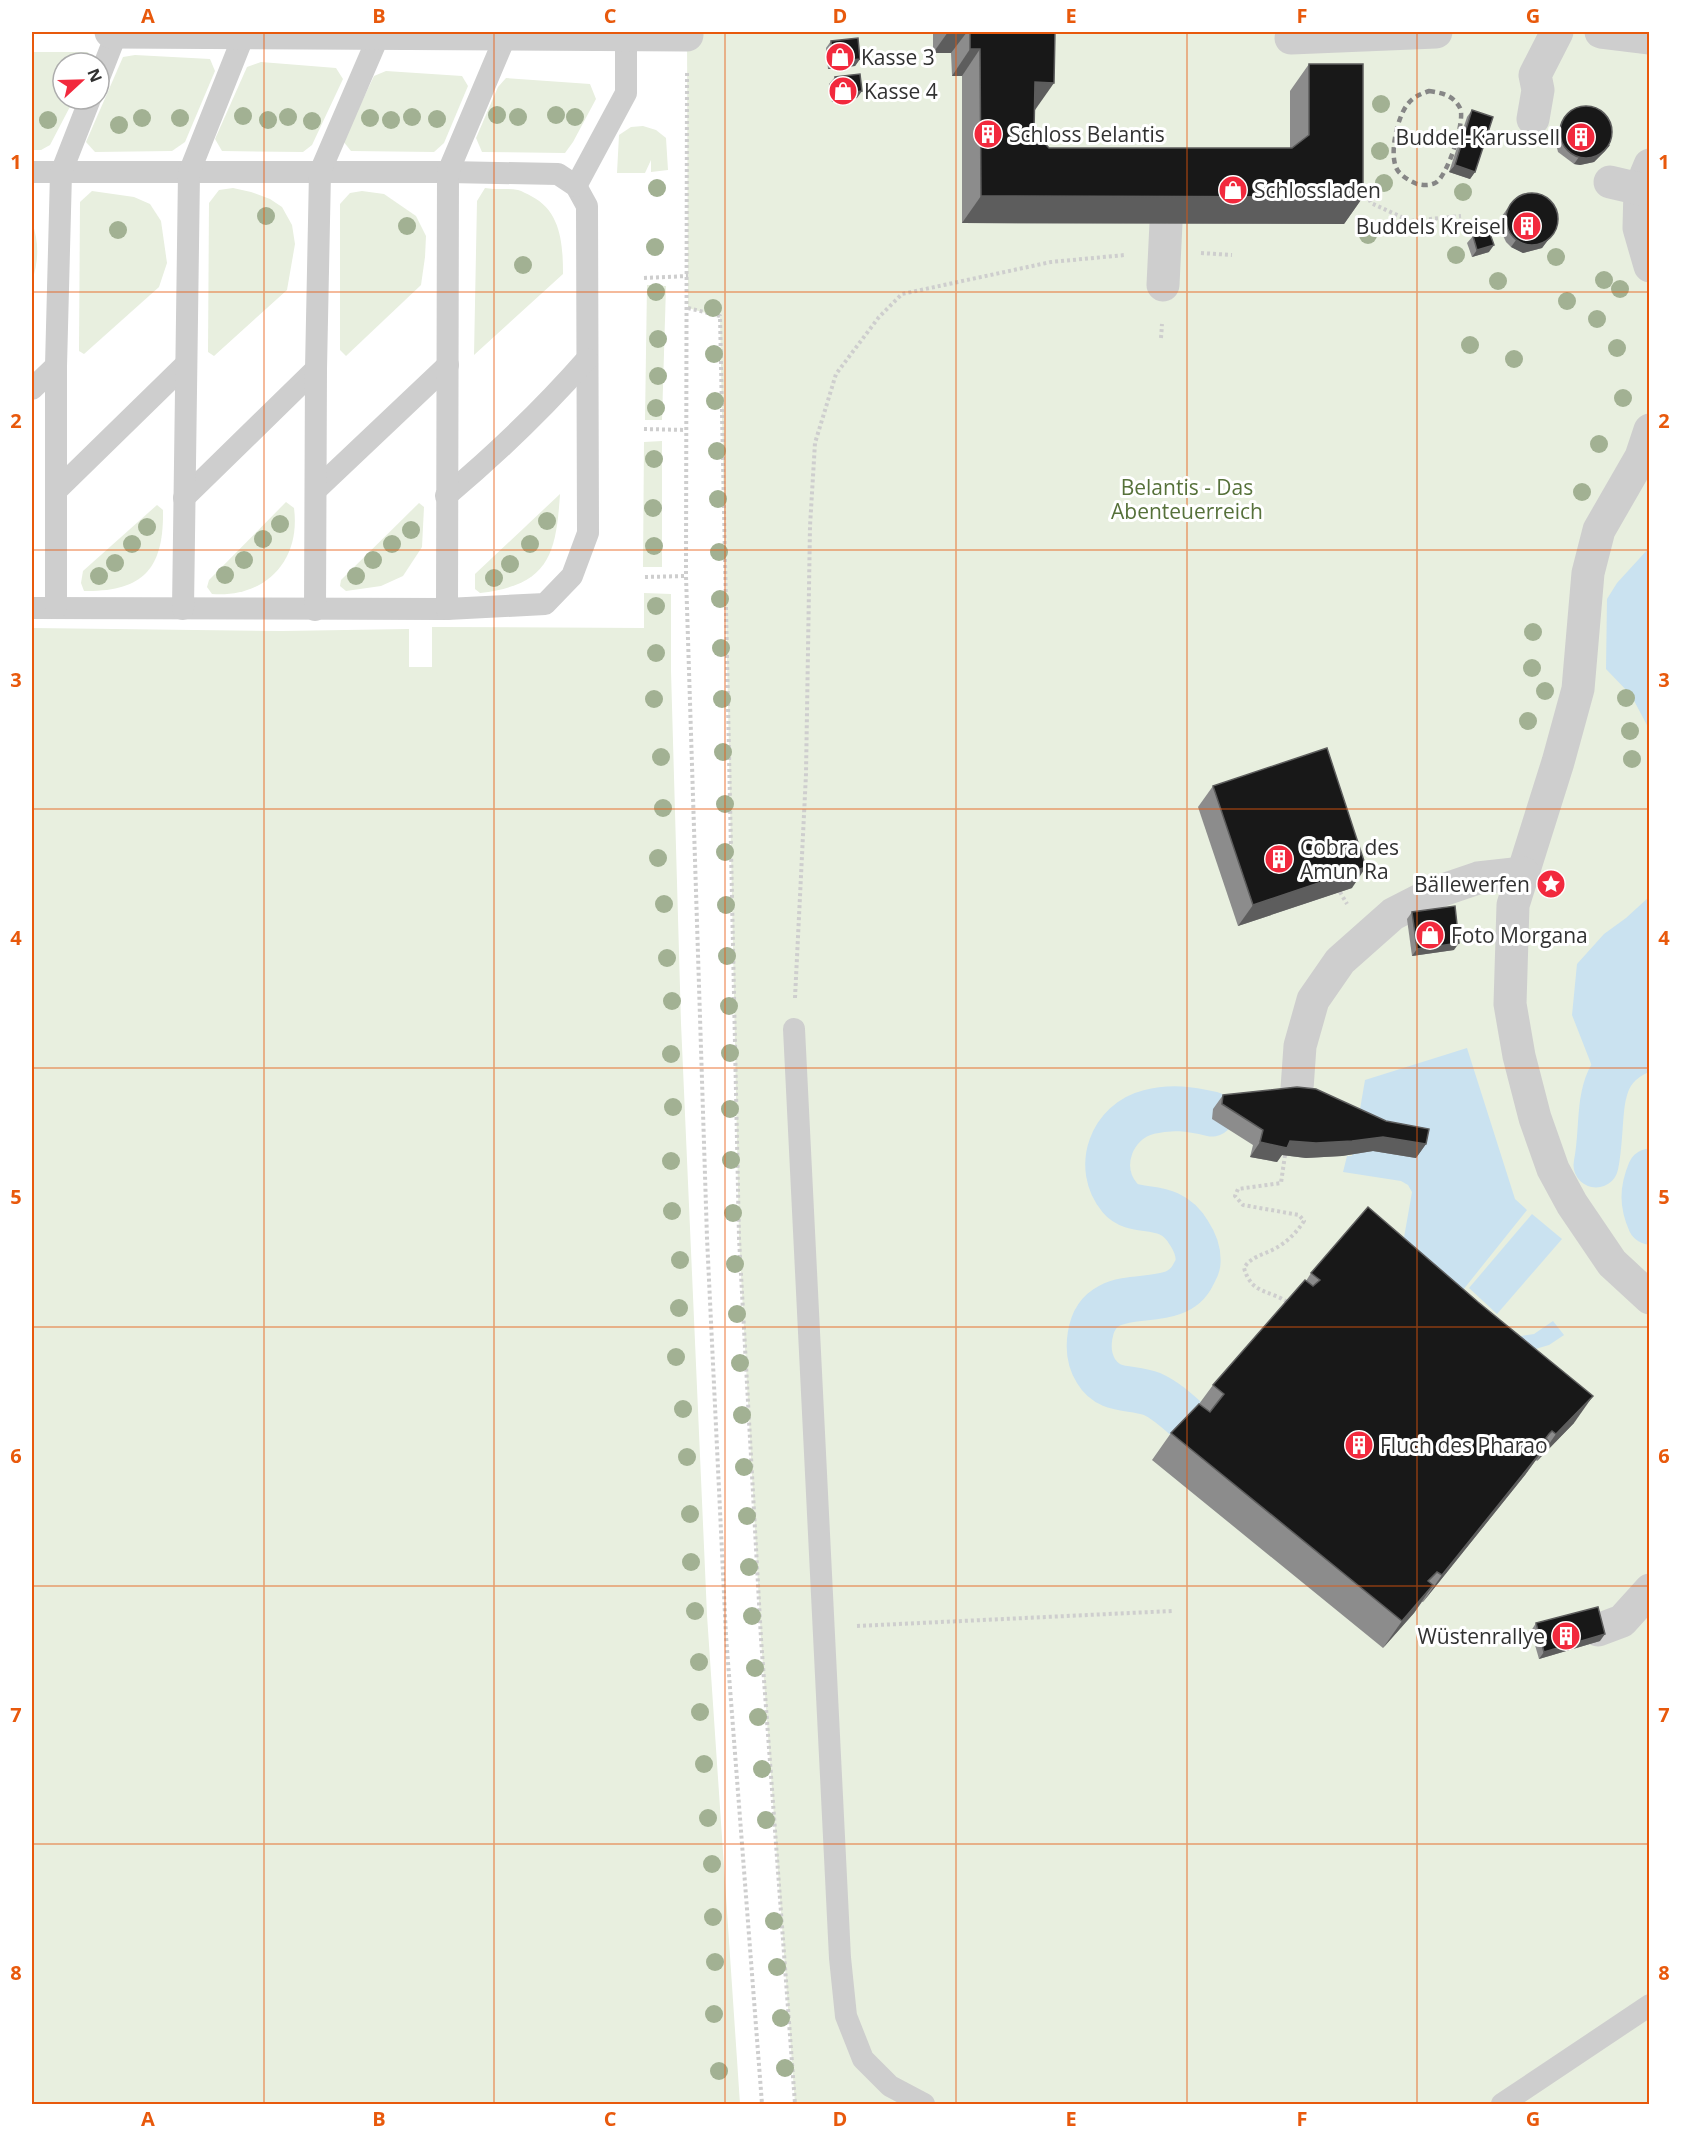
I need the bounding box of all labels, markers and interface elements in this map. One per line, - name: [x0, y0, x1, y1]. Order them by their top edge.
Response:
- text: A: [141, 2, 155, 29]
- text: B: [372, 2, 386, 29]
- text: C: [604, 2, 617, 29]
- text: D: [833, 2, 847, 29]
- text: E: [1065, 2, 1077, 29]
- text: F: [1297, 2, 1307, 29]
- text: G: [1526, 2, 1540, 29]
- shop icon: Kasse 3: [824, 41, 856, 73]
- place label: Kasse 3: [861, 43, 935, 71]
- north arrow: [51, 51, 111, 111]
- text: N: [82, 65, 108, 86]
- shop icon: Kasse 4: [827, 75, 859, 107]
- place label: Kasse 4: [864, 77, 938, 105]
- building icon: Schloss Belantis: [972, 118, 1004, 150]
- place label: Schloss Belantis: [1009, 120, 1165, 148]
- building icon: Buddel-Karussell: [1565, 121, 1597, 153]
- place label: Buddel-Karussell: [1396, 123, 1560, 151]
- text: 1: [10, 148, 22, 175]
- text: 1: [1658, 148, 1670, 175]
- shop icon: Schlossladen: [1217, 174, 1249, 206]
- place label: Schlossladen: [1254, 176, 1381, 204]
- building icon: Buddels Kreisel: [1511, 210, 1543, 242]
- place label: Buddels Kreisel: [1356, 212, 1506, 240]
- text: 2: [10, 407, 22, 434]
- text: 2: [1658, 407, 1670, 434]
- park label: Belantis - Das Abenteuerreich: [1111, 473, 1263, 525]
- text: 3: [10, 666, 22, 693]
- text: 3: [1658, 666, 1670, 693]
- place label: Cobra des Amun Ra: [1300, 833, 1399, 885]
- building icon: Cobra des Amun Ra: [1263, 843, 1295, 875]
- place icon: Bällewerfen: [1535, 868, 1567, 900]
- place label: Bällewerfen: [1414, 870, 1530, 898]
- shop icon: Foto Morgana: [1414, 919, 1446, 951]
- place label: Foto Morgana: [1451, 921, 1588, 949]
- text: 4: [10, 924, 22, 951]
- text: 4: [1658, 924, 1670, 951]
- text: 5: [10, 1183, 22, 1210]
- text: 5: [1658, 1183, 1670, 1210]
- building icon: Fluch des Pharao: [1343, 1429, 1375, 1461]
- place label: Fluch des Pharao: [1380, 1431, 1548, 1459]
- text: 6: [10, 1442, 22, 1469]
- text: 6: [1658, 1442, 1670, 1469]
- building icon: Wüstenrallye: [1550, 1620, 1582, 1652]
- place label: Wüstenrallye: [1417, 1622, 1545, 1650]
- text: 7: [10, 1701, 22, 1728]
- text: 7: [1658, 1701, 1670, 1728]
- text: 8: [10, 1959, 22, 1986]
- text: 8: [1658, 1959, 1670, 1986]
- text: A: [141, 2105, 155, 2132]
- text: B: [372, 2105, 386, 2132]
- text: C: [604, 2105, 617, 2132]
- text: D: [833, 2105, 847, 2132]
- text: E: [1065, 2105, 1077, 2132]
- text: F: [1297, 2105, 1307, 2132]
- text: G: [1526, 2105, 1540, 2132]

